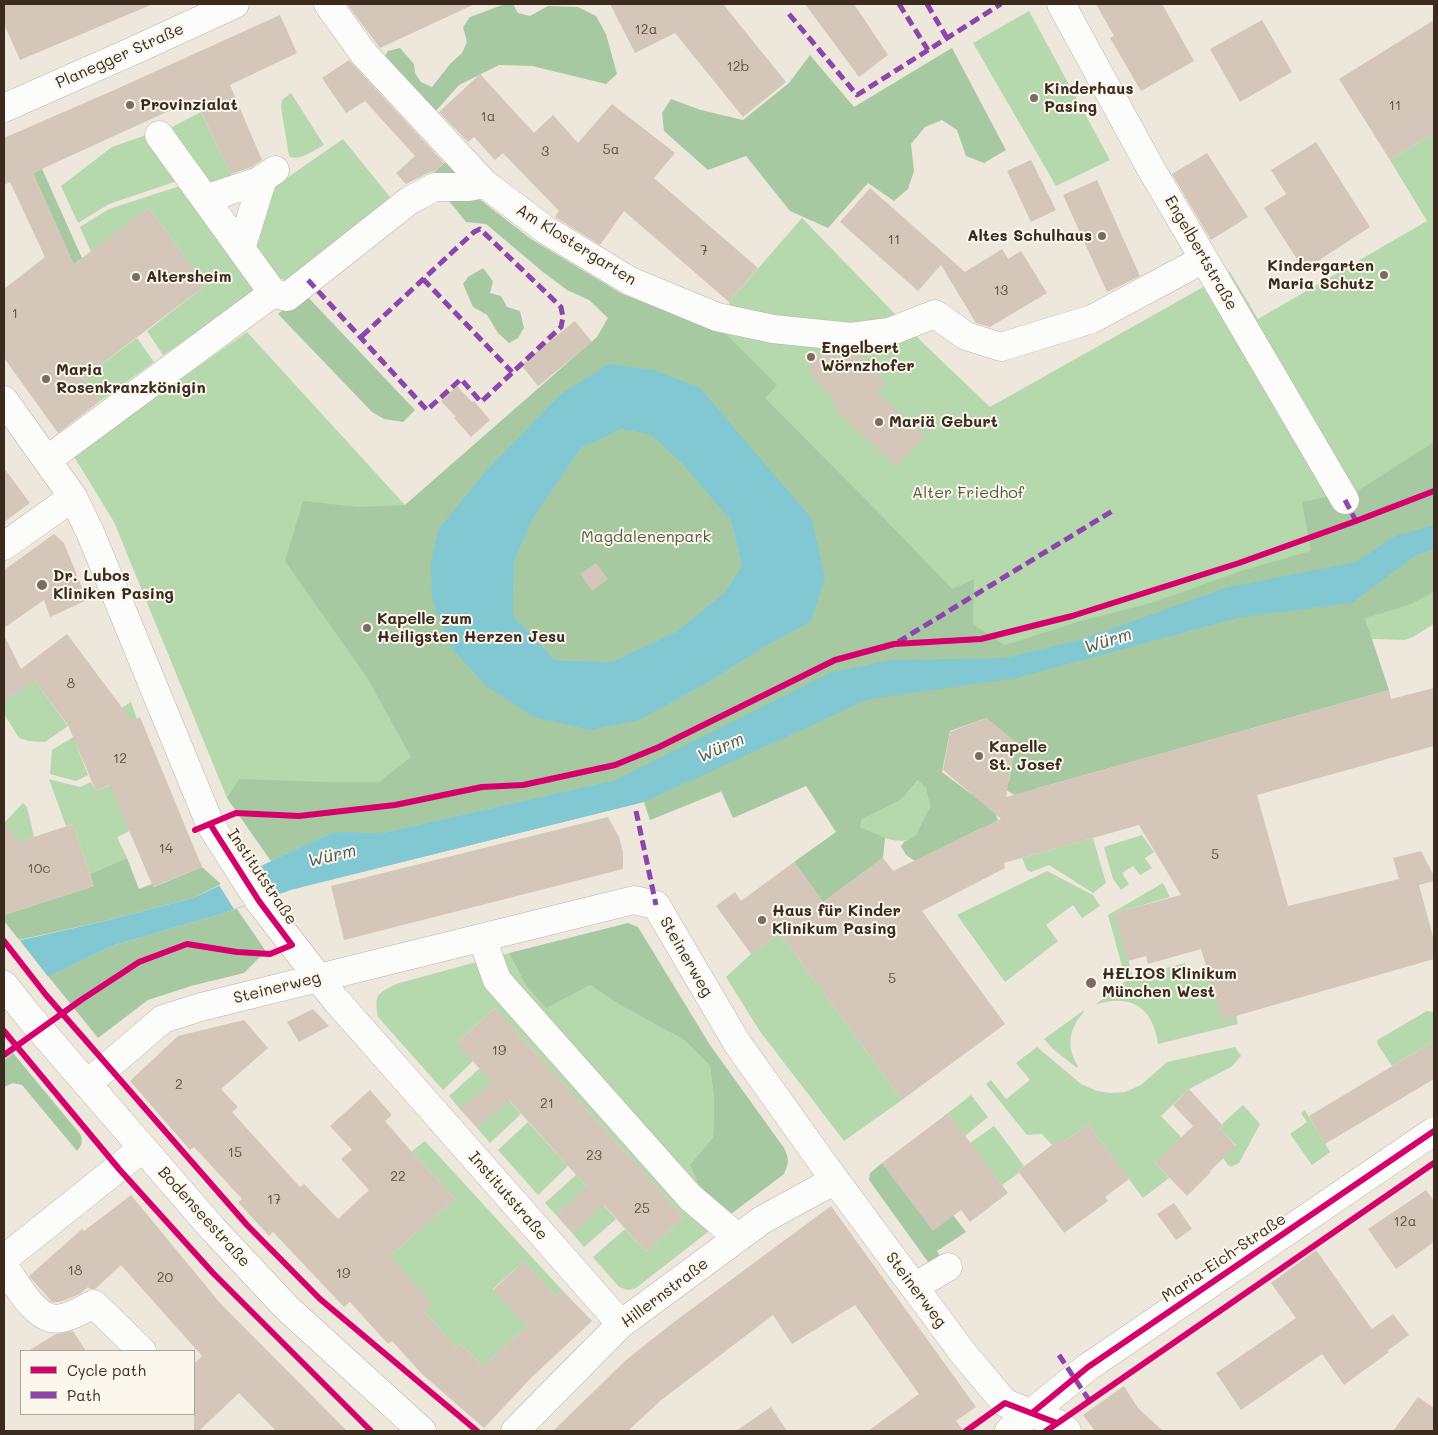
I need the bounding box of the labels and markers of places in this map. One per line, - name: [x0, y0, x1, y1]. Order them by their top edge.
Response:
- place label: Kinderhaus Pasing: [1044, 79, 1133, 117]
- marker: Kinderhaus Pasing: [1028, 92, 1040, 104]
- place label: Provinzialat: [140, 95, 238, 115]
- marker: Provinzialat: [124, 99, 136, 111]
- place label: Altes Schulhaus: [967, 226, 1092, 246]
- marker: Altes Schulhaus: [1096, 230, 1108, 242]
- place label: Kindergarten Maria Schutz: [1267, 256, 1374, 294]
- place label: Altersheim: [146, 267, 231, 287]
- marker: Kindergarten Maria Schutz: [1378, 269, 1390, 281]
- marker: Altersheim: [130, 271, 142, 283]
- place label: Engelbert Wörnzhofer: [821, 338, 915, 376]
- marker: Engelbert Wörnzhofer: [805, 351, 817, 363]
- place label: Maria Rosenkranzkönigin: [56, 360, 206, 398]
- marker: Maria Rosenkranzkönigin: [40, 373, 52, 385]
- place label: Mariä Geburt: [889, 412, 998, 432]
- marker: Mariä Geburt: [873, 416, 885, 428]
- place label: Dr. Lubos Kliniken Pasing: [53, 566, 174, 604]
- marker: Dr. Lubos Kliniken Pasing: [35, 578, 49, 592]
- place label: Kapelle zum Heiligsten Herzen Jesu: [377, 609, 565, 647]
- marker: Kapelle zum Heiligsten Herzen Jesu: [361, 622, 373, 634]
- place label: Kapelle St. Josef: [989, 737, 1062, 775]
- marker: Kapelle St. Josef: [973, 750, 985, 762]
- place label: Haus für Kinder Klinikum Pasing: [772, 901, 901, 939]
- marker: Haus für Kinder Klinikum Pasing: [756, 914, 768, 926]
- place label: HELIOS Klinikum München West: [1102, 964, 1237, 1002]
- marker: HELIOS Klinikum München West: [1084, 976, 1098, 990]

